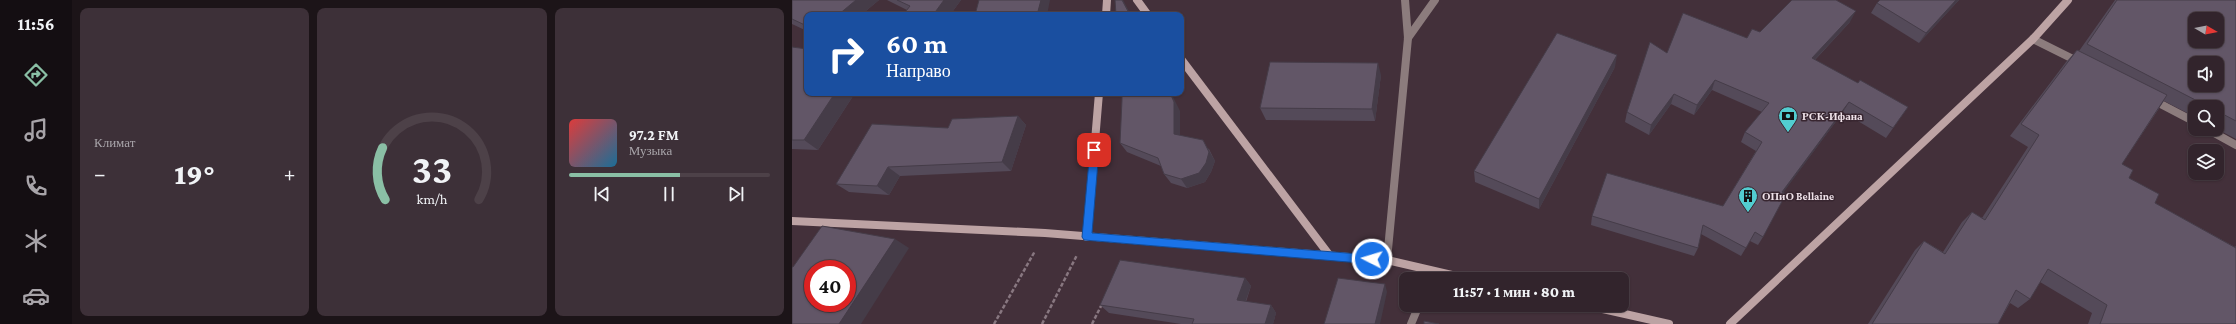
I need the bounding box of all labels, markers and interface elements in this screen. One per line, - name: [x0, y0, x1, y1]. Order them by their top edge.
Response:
- north arrow: [2188, 12, 2224, 48]
- map controls: [2188, 12, 2224, 180]
- text: 11:56: [17, 14, 55, 34]
- icon: right: [820, 28, 872, 80]
- text: 60 m: [886, 28, 947, 59]
- button: sound: [2188, 56, 2224, 92]
- icon: directions: [22, 61, 50, 89]
- text: Направо: [886, 61, 951, 81]
- button: search: [2188, 100, 2224, 136]
- bank icon: РСК-Ифана: [1777, 105, 1799, 133]
- place label: РСК-Ифана: [1802, 110, 1863, 122]
- icon: music: [22, 116, 50, 144]
- text: 97.2 FM: [629, 127, 679, 143]
- pin: [1077, 133, 1111, 167]
- text: Климат: [94, 135, 135, 150]
- icon: arrive: [1083, 139, 1105, 161]
- text: Музыка: [629, 143, 672, 158]
- button: layers: [2188, 144, 2224, 180]
- text: 33: [412, 146, 452, 192]
- text: 19°: [174, 157, 215, 190]
- text: −: [94, 161, 106, 186]
- text: +: [284, 161, 295, 186]
- icon: phone: [22, 172, 50, 200]
- icon: previous: [591, 183, 613, 205]
- icon: pause: [658, 183, 680, 205]
- icon: next: [725, 183, 747, 205]
- building icon: ОПиО Bellaine: [1737, 185, 1759, 213]
- place label: ОПиО Bellaine: [1762, 190, 1834, 202]
- text: km/h: [417, 191, 448, 207]
- icon: climate: [22, 227, 50, 255]
- position arrow: [1351, 238, 1393, 280]
- speed limit sign: 40: [804, 260, 856, 312]
- icon: car: [22, 282, 50, 310]
- text: 11:57 · 1 мин · 80 m: [1453, 284, 1575, 300]

